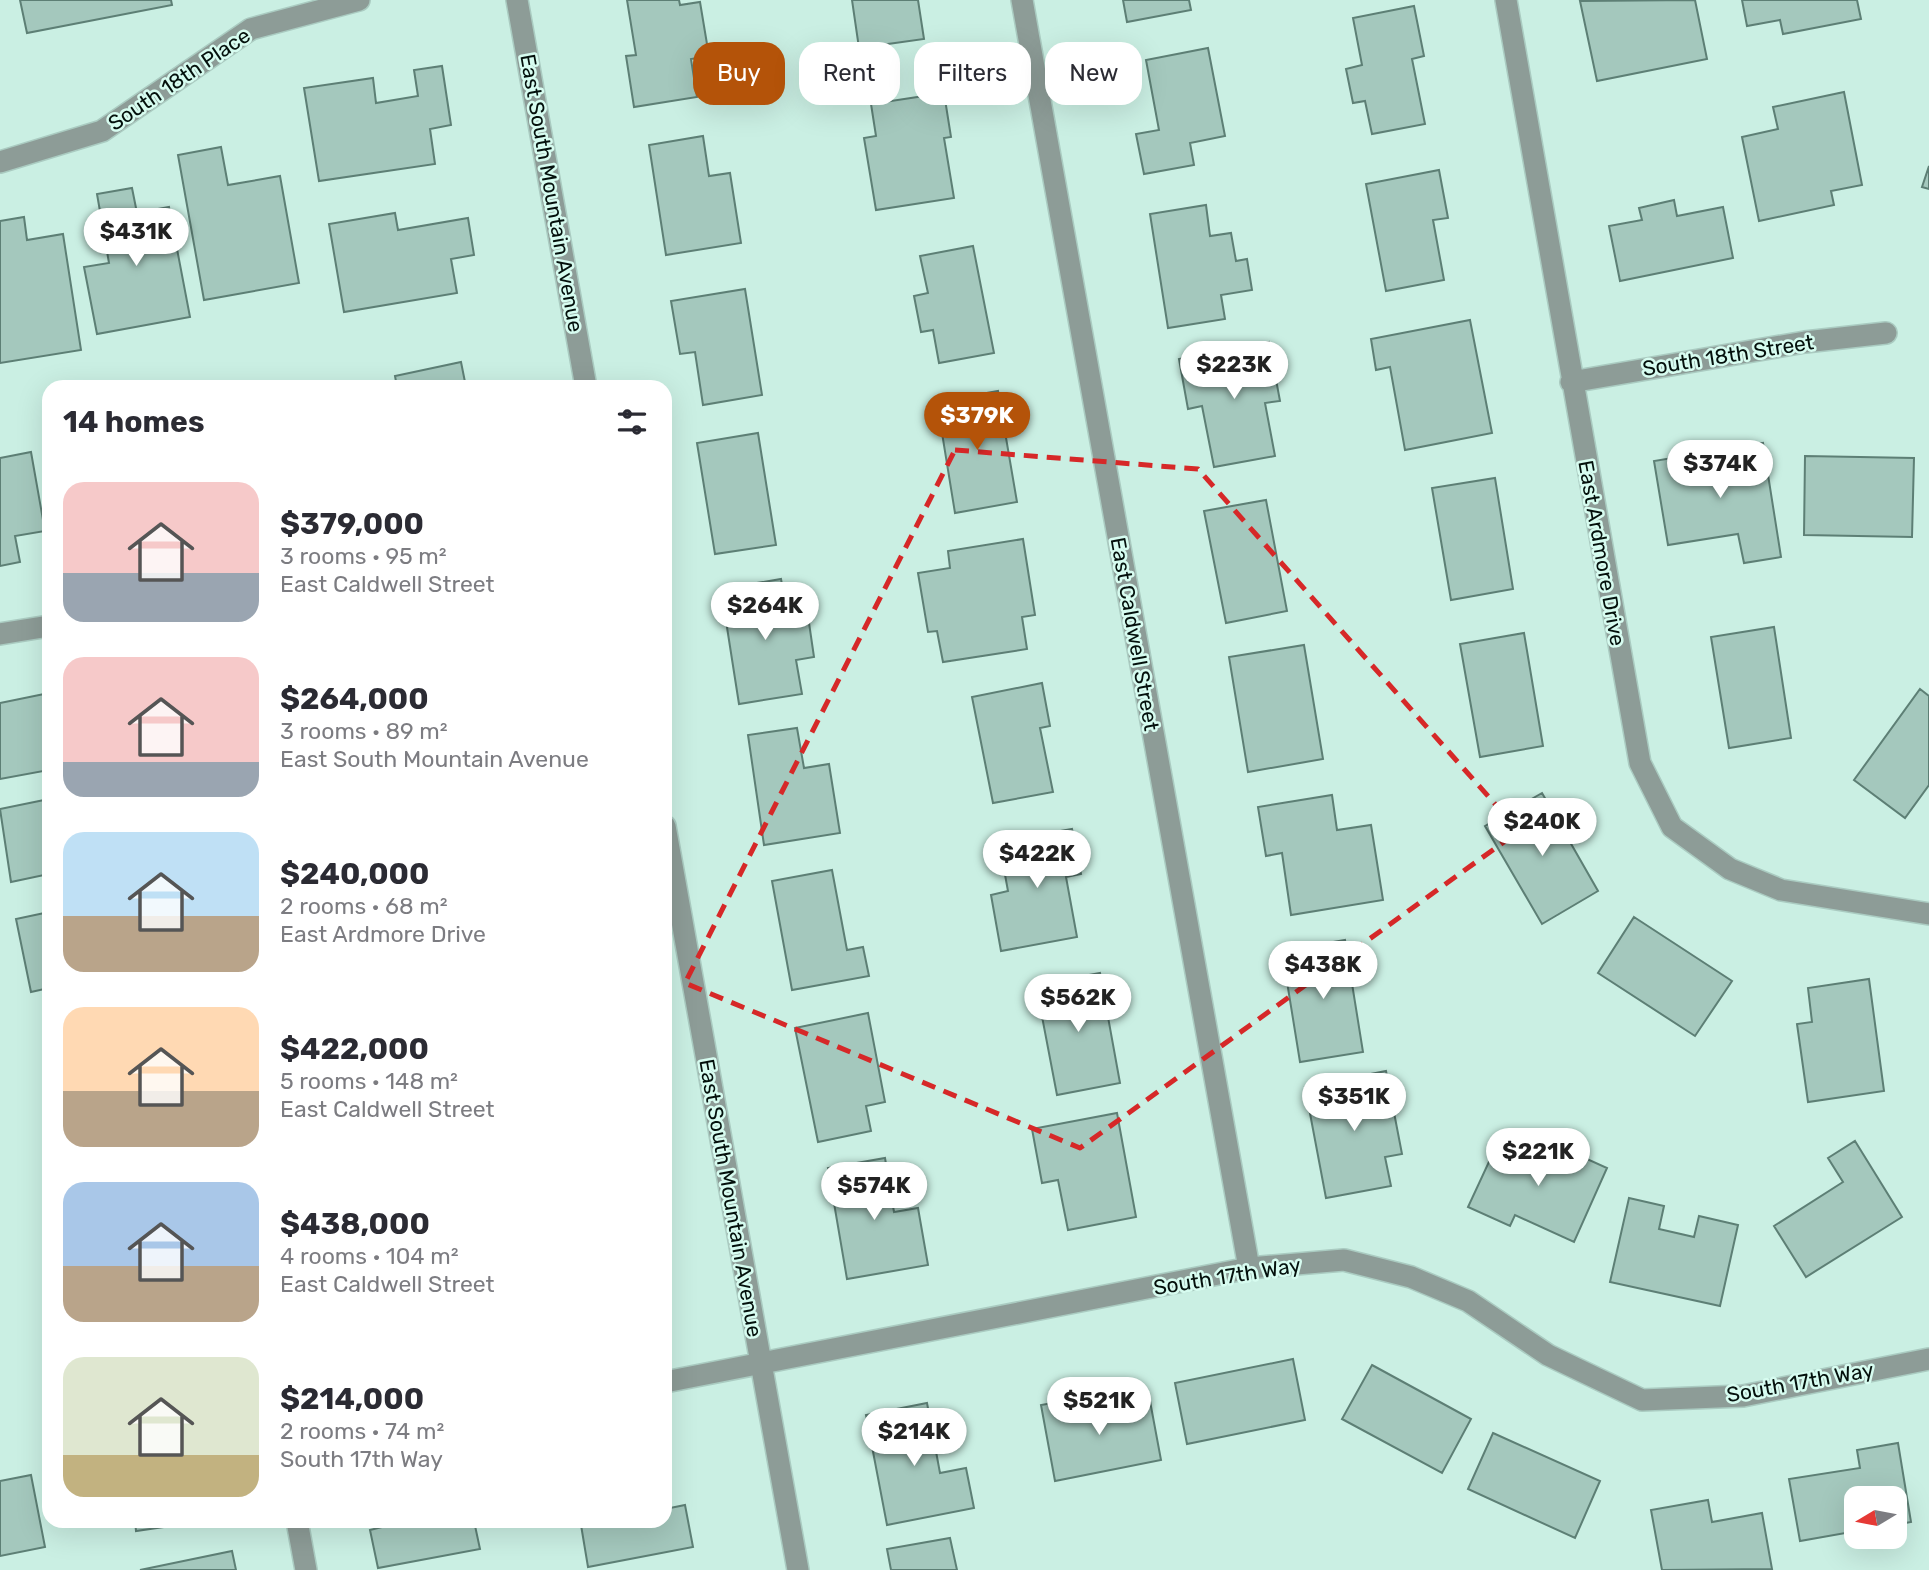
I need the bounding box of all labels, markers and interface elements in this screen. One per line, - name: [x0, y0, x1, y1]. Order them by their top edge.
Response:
- street label: South 18th Place: [103, 22, 255, 136]
- chip: Buy: [693, 42, 785, 105]
- chip: Rent: [799, 42, 900, 105]
- chip: Filters: [914, 42, 1031, 105]
- chip: New: [1045, 42, 1142, 105]
- street label: East South Mountain Avenue: [515, 52, 589, 334]
- pin: $431K: [87, 208, 185, 268]
- text: $431K: [100, 217, 172, 245]
- street label: South 18th Street: [1641, 329, 1815, 381]
- pin: $223K: [1185, 342, 1283, 401]
- text: $223K: [1196, 350, 1272, 378]
- pin: $379K: [928, 392, 1026, 452]
- text: $379K: [940, 401, 1014, 429]
- icon: filters: [613, 403, 651, 441]
- text: 14 homes: [63, 404, 205, 440]
- pin: $374K: [1671, 440, 1769, 500]
- text: $374K: [1683, 449, 1757, 477]
- street label: East Ardmore Drive: [1573, 458, 1631, 648]
- text: $379,000: [280, 506, 424, 542]
- icon: home: [119, 510, 203, 594]
- street label: East Caldwell Street: [1106, 535, 1164, 733]
- text: 3 rooms · 95 m²: [280, 542, 447, 570]
- text: East Caldwell Street: [280, 570, 495, 598]
- pin: $264K: [716, 582, 814, 642]
- text: $264K: [727, 591, 803, 619]
- text: $264,000: [280, 681, 429, 717]
- icon: home: [119, 685, 203, 769]
- text: 3 rooms · 89 m²: [280, 717, 448, 745]
- text: East South Mountain Avenue: [280, 745, 589, 773]
- pin: $240K: [1493, 798, 1591, 858]
- text: $240K: [1504, 807, 1580, 835]
- pin: $422K: [988, 830, 1086, 890]
- text: $422K: [999, 839, 1075, 867]
- text: $240,000: [280, 856, 429, 892]
- icon: home: [119, 860, 203, 944]
- text: 2 rooms · 68 m²: [280, 892, 448, 920]
- text: East Ardmore Drive: [280, 920, 486, 948]
- pin: $438K: [1274, 942, 1372, 1001]
- text: $438K: [1284, 950, 1362, 978]
- pin: $562K: [1029, 974, 1127, 1034]
- text: $562K: [1040, 983, 1116, 1011]
- text: $422,000: [280, 1031, 429, 1067]
- icon: home: [119, 1035, 203, 1119]
- street label: East South Mountain Avenue: [694, 1057, 768, 1339]
- text: 5 rooms · 148 m²: [280, 1067, 458, 1095]
- pin: $351K: [1305, 1074, 1403, 1133]
- text: $351K: [1318, 1082, 1390, 1110]
- text: East Caldwell Street: [280, 1095, 495, 1123]
- pin: $221K: [1489, 1128, 1587, 1188]
- text: $221K: [1502, 1137, 1574, 1165]
- pin: $574K: [825, 1162, 923, 1222]
- text: $574K: [837, 1171, 911, 1199]
- text: $438,000: [280, 1206, 430, 1242]
- icon: home: [119, 1210, 203, 1294]
- text: 4 rooms · 104 m²: [280, 1242, 459, 1270]
- street label: South 17th Way: [1152, 1252, 1303, 1300]
- text: East Caldwell Street: [280, 1270, 495, 1298]
- street label: South 17th Way: [1725, 1357, 1876, 1407]
- pin: $521K: [1050, 1378, 1148, 1437]
- text: $214,000: [280, 1381, 424, 1417]
- icon: home: [119, 1385, 203, 1469]
- text: $521K: [1063, 1386, 1135, 1414]
- pin: $214K: [865, 1408, 963, 1468]
- text: 2 rooms · 74 m²: [280, 1417, 444, 1445]
- text: $214K: [878, 1417, 950, 1445]
- text: South 17th Way: [280, 1445, 443, 1473]
- north arrow: [1844, 1486, 1908, 1549]
- map controls: [1844, 1486, 1907, 1549]

